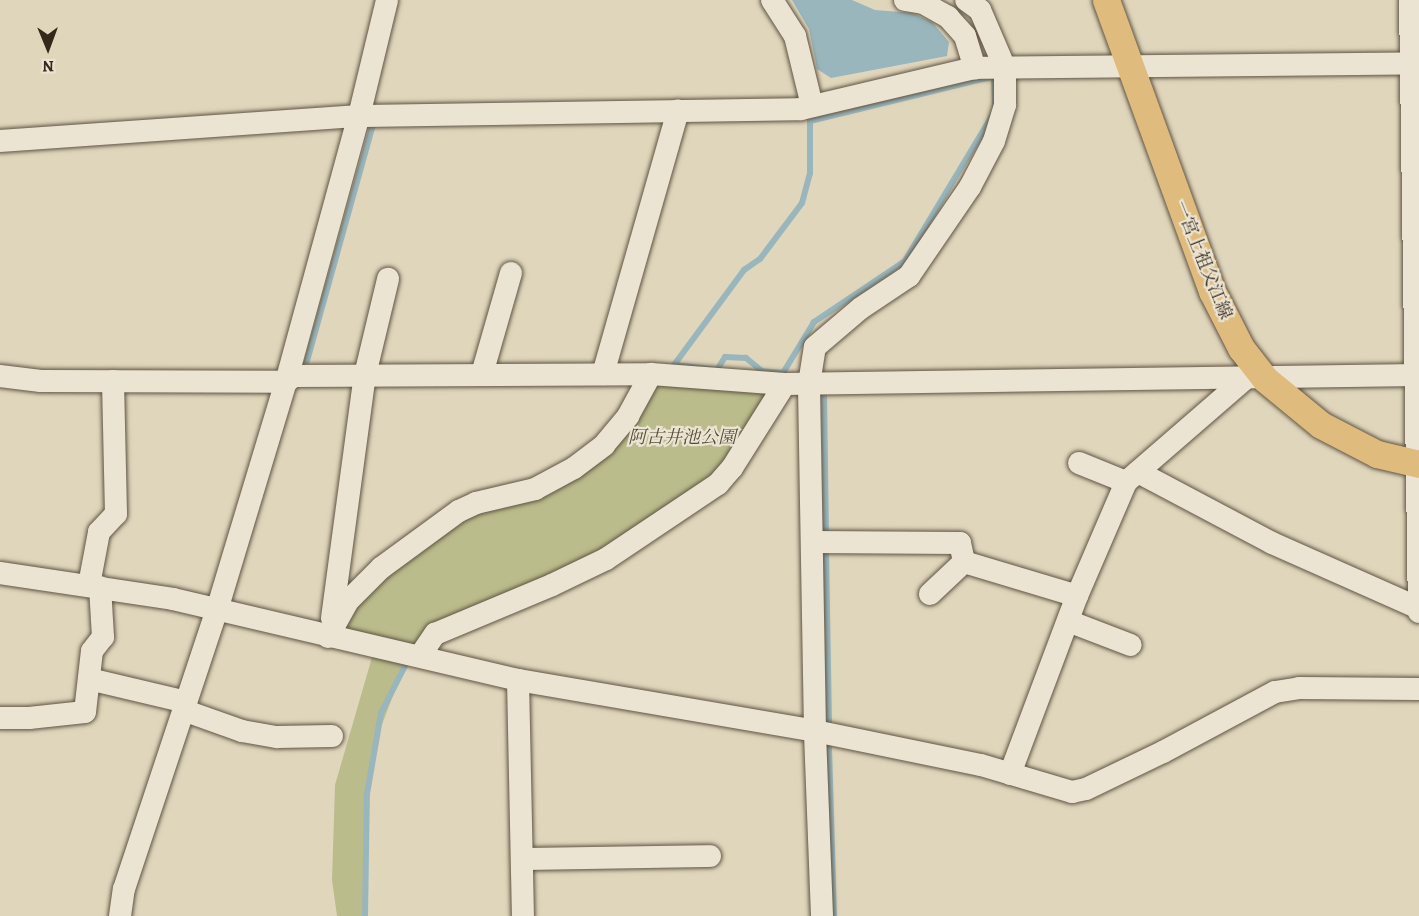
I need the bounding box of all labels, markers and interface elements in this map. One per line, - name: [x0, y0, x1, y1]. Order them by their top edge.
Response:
- north arrow: [18, 18, 78, 78]
- text: N: [42, 55, 54, 77]
- street label: 一宮上祖父江線: [1169, 198, 1237, 322]
- park label: 阿古井池公園: [628, 426, 736, 448]

